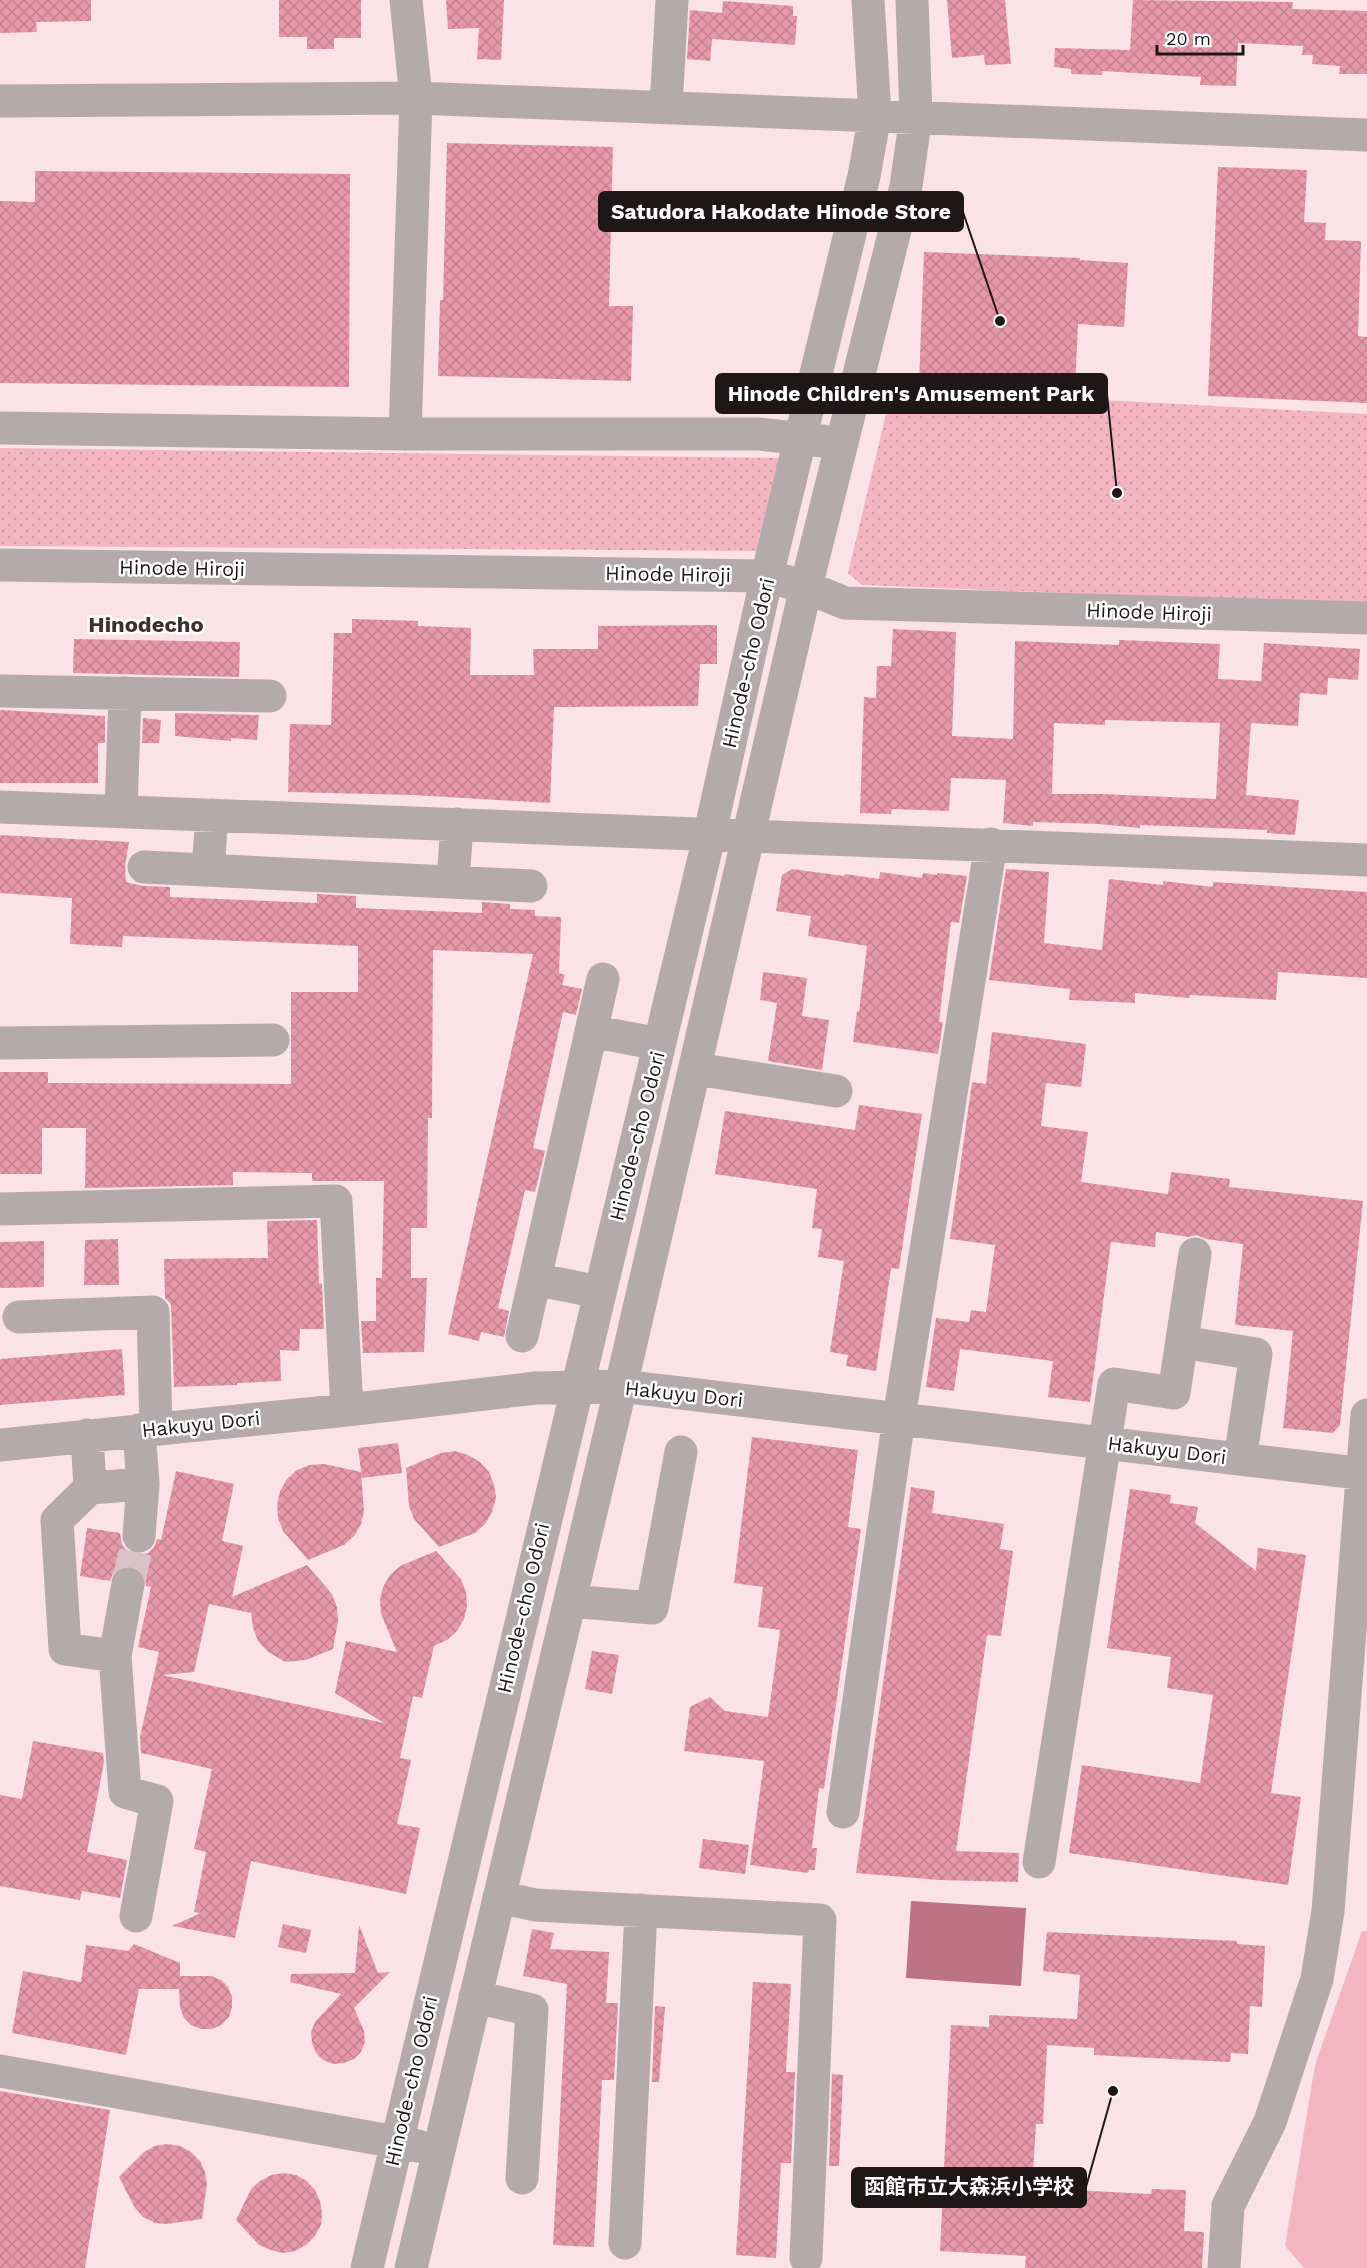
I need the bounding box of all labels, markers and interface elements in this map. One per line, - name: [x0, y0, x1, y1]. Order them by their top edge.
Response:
- scale bar: [1157, 18, 1242, 56]
- text: 20 m: [1166, 28, 1211, 49]
- callout: Satudora Hakodate Hinode Store: [599, 192, 963, 231]
- text: Satudora Hakodate Hinode Store: [611, 199, 951, 224]
- callout: Hinode Children's Amusement Park: [716, 374, 1107, 413]
- text: Hinode Children's Amusement Park: [728, 381, 1095, 406]
- street label: Hinode Hiroji: [119, 555, 245, 581]
- street label: Hinode Hiroji: [605, 561, 731, 587]
- street label: Hinode-cho Odori: [717, 576, 779, 750]
- street label: Hinode Hiroji: [1086, 598, 1212, 626]
- district label: Hinodecho: [88, 612, 204, 637]
- street label: Hinode-cho Odori: [604, 1049, 670, 1223]
- street label: Hakuyu Dori: [624, 1376, 744, 1412]
- street label: Hakuyu Dori: [141, 1406, 261, 1442]
- street label: Hakuyu Dori: [1107, 1431, 1227, 1469]
- street label: Hinode-cho Odori: [492, 1521, 554, 1695]
- street label: Hinode-cho Odori: [380, 1994, 442, 2168]
- callout: 函館市立大森浜小学校: [852, 2168, 1086, 2207]
- text: 函館市立大森浜小学校: [864, 2174, 1074, 2199]

